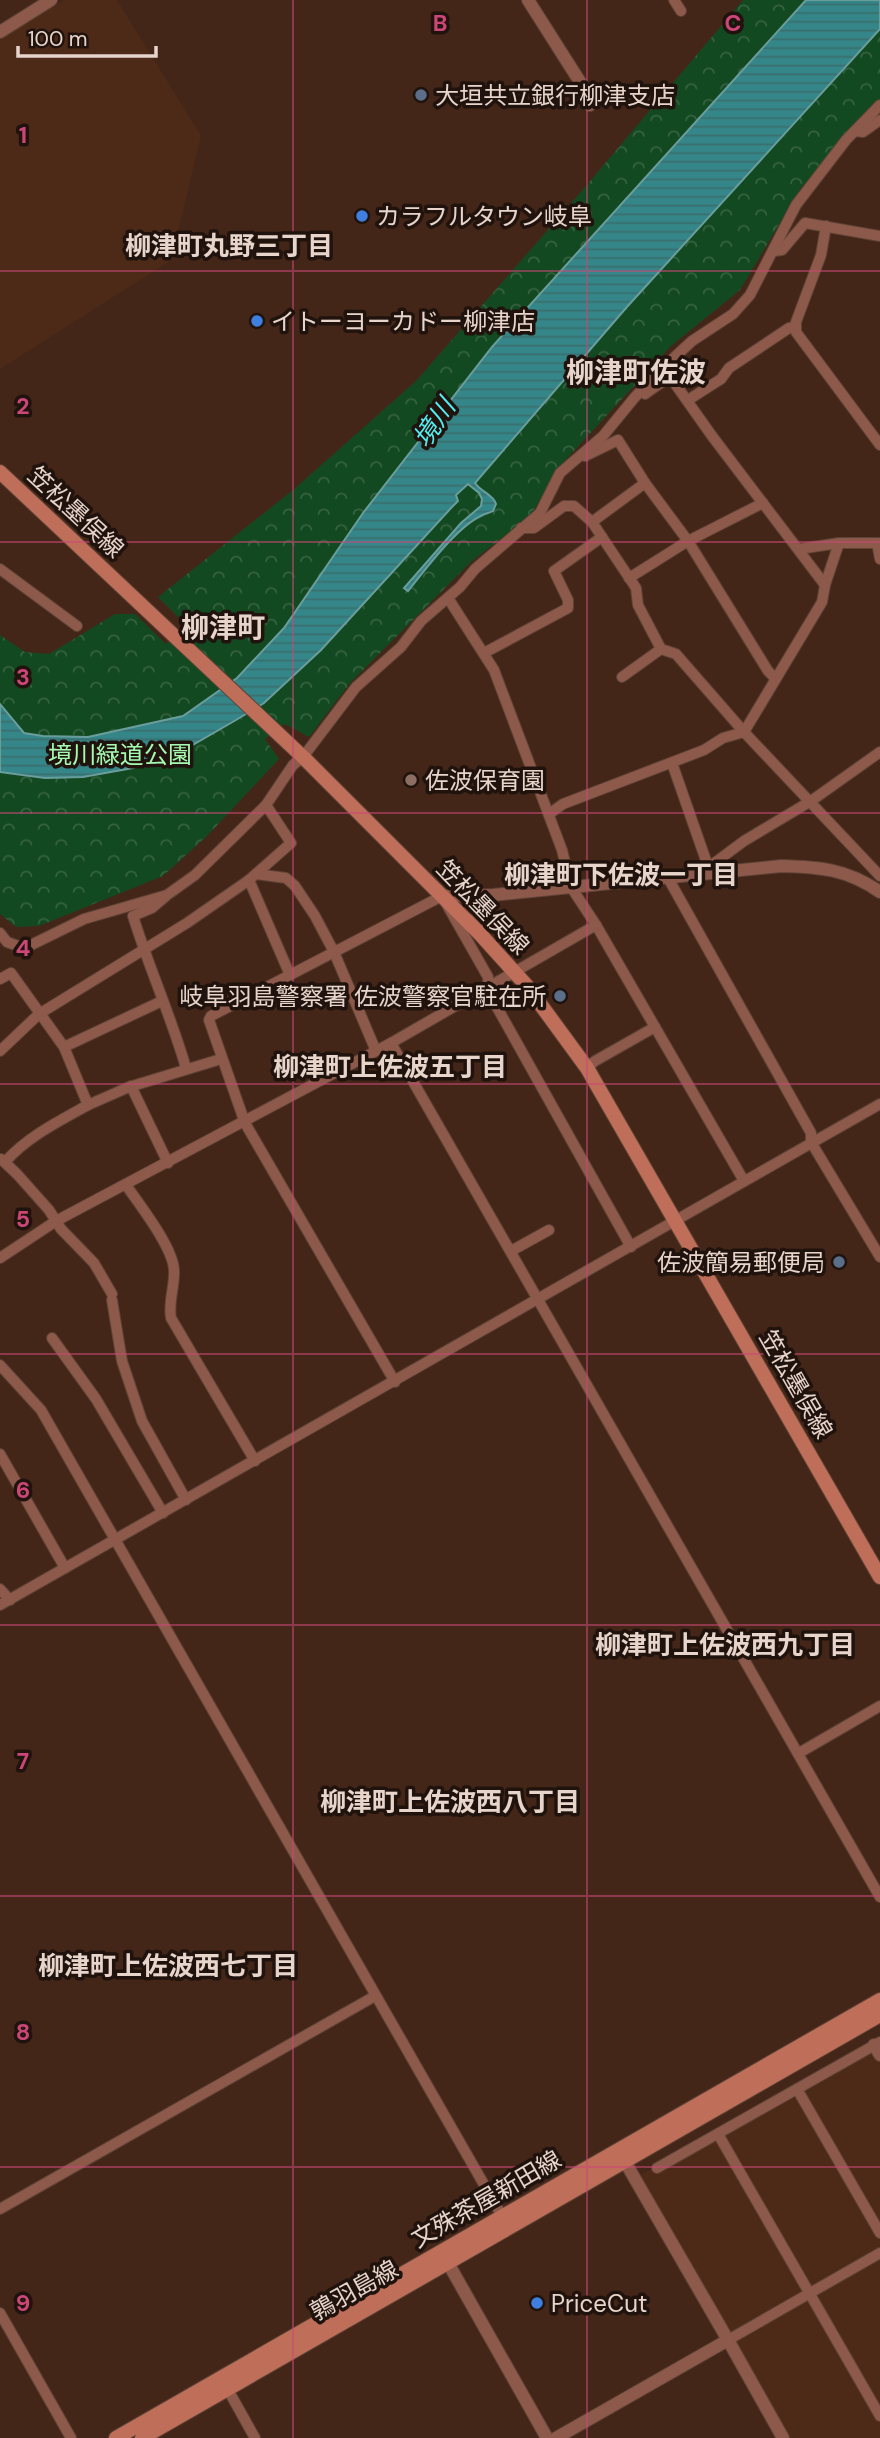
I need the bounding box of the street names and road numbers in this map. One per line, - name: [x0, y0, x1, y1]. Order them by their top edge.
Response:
- street label: 笠松墨俣線: [22, 460, 130, 564]
- street label: 笠松墨俣線: [430, 853, 536, 961]
- street label: 笠松墨俣線: [753, 1324, 839, 1444]
- street label: 文殊茶屋新田線: [406, 2144, 566, 2254]
- street label: 鶉羽島線: [305, 2253, 403, 2327]

